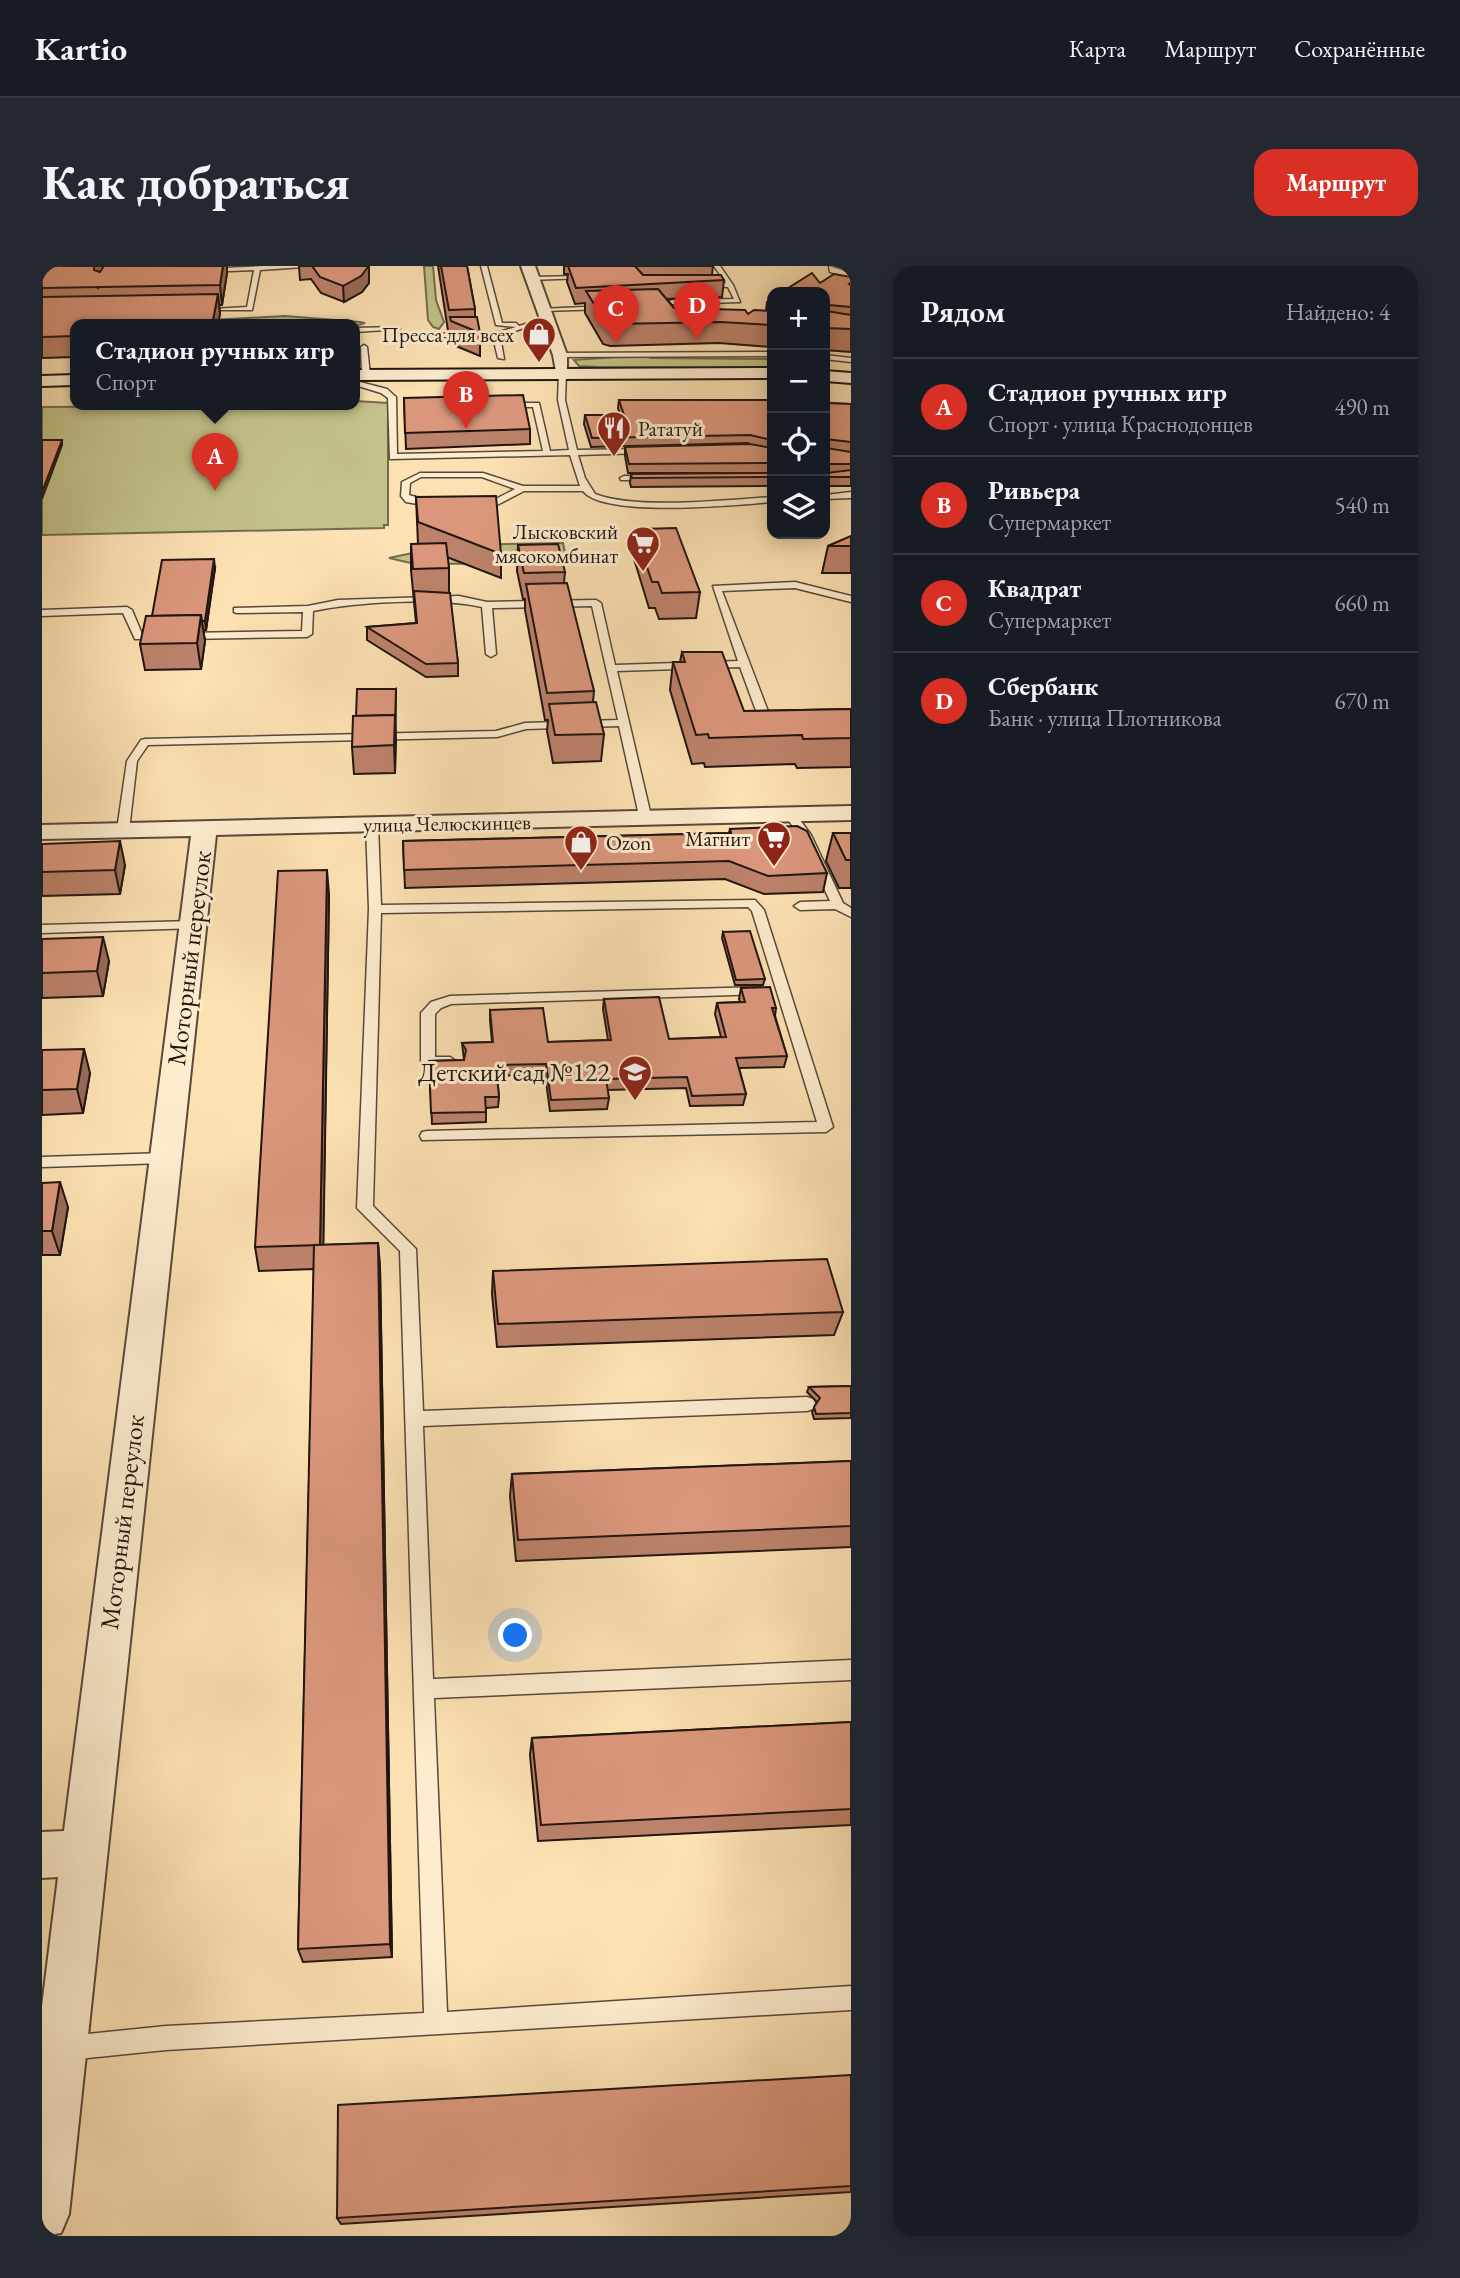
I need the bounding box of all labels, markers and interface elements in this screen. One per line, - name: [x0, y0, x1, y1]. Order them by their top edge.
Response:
- text: Kartio: [35, 27, 127, 70]
- text: Карта: [1069, 33, 1126, 64]
- text: Маршрут: [1164, 33, 1256, 64]
- text: Сохранённые: [1294, 33, 1425, 64]
- button: Маршрут: [1254, 149, 1418, 216]
- text: Как добраться: [42, 150, 350, 214]
- pin: D: [674, 282, 720, 340]
- pin: C: [593, 285, 639, 343]
- map controls: [767, 287, 830, 539]
- button: +: [767, 287, 830, 350]
- text: Рядом: [921, 292, 1005, 331]
- text: Найдено: 4: [1286, 297, 1390, 327]
- shop icon: Пресса для всех: [520, 315, 558, 364]
- popup: [70, 319, 360, 410]
- place label: Пресса для всех: [382, 321, 514, 348]
- text: Стадион ручных игр: [96, 333, 334, 367]
- button: −: [767, 350, 830, 413]
- text: Спорт: [96, 367, 156, 397]
- pin: B: [443, 371, 489, 429]
- text: Стадион ручных игр: [988, 375, 1227, 409]
- text: A: [936, 392, 952, 422]
- text: 490 m: [1334, 392, 1390, 422]
- restaurant icon: Рататуй: [595, 409, 633, 458]
- text: Спорт · улица Краснодонцев: [988, 409, 1253, 439]
- button: locate: [767, 413, 830, 476]
- place label: Рататуй: [638, 415, 703, 442]
- pin: A: [192, 433, 238, 491]
- text: Ривьера: [988, 473, 1080, 507]
- button: layers: [767, 476, 830, 539]
- text: B: [937, 490, 951, 520]
- text: 540 m: [1334, 490, 1390, 520]
- text: Супермаркет: [988, 507, 1111, 537]
- place label: Лысковский мясокомбинат: [495, 518, 618, 569]
- supermarket icon: Лысковский мясокомбинат: [624, 524, 662, 573]
- text: Квадрат: [988, 571, 1081, 605]
- text: C: [936, 588, 952, 618]
- text: 660 m: [1334, 588, 1390, 618]
- text: Супермаркет: [988, 605, 1111, 635]
- text: Сбербанк: [988, 669, 1098, 703]
- text: D: [935, 686, 953, 716]
- text: 670 m: [1334, 686, 1390, 716]
- text: Банк · улица Плотникова: [988, 703, 1222, 733]
- street label: улица Челюскинцев: [363, 808, 531, 838]
- supermarket icon: Магнит: [755, 819, 793, 868]
- shop icon: Ozon: [562, 823, 600, 872]
- place label: Магнит: [685, 825, 750, 852]
- place label: Ozon: [606, 829, 651, 856]
- street label: Моторный переулок: [159, 848, 219, 1068]
- school or university icon: Детский сад №122: [616, 1053, 654, 1102]
- place label: Детский сад №122: [418, 1055, 611, 1089]
- street label: Моторный переулок: [92, 1412, 152, 1632]
- your location: [498, 1618, 532, 1652]

